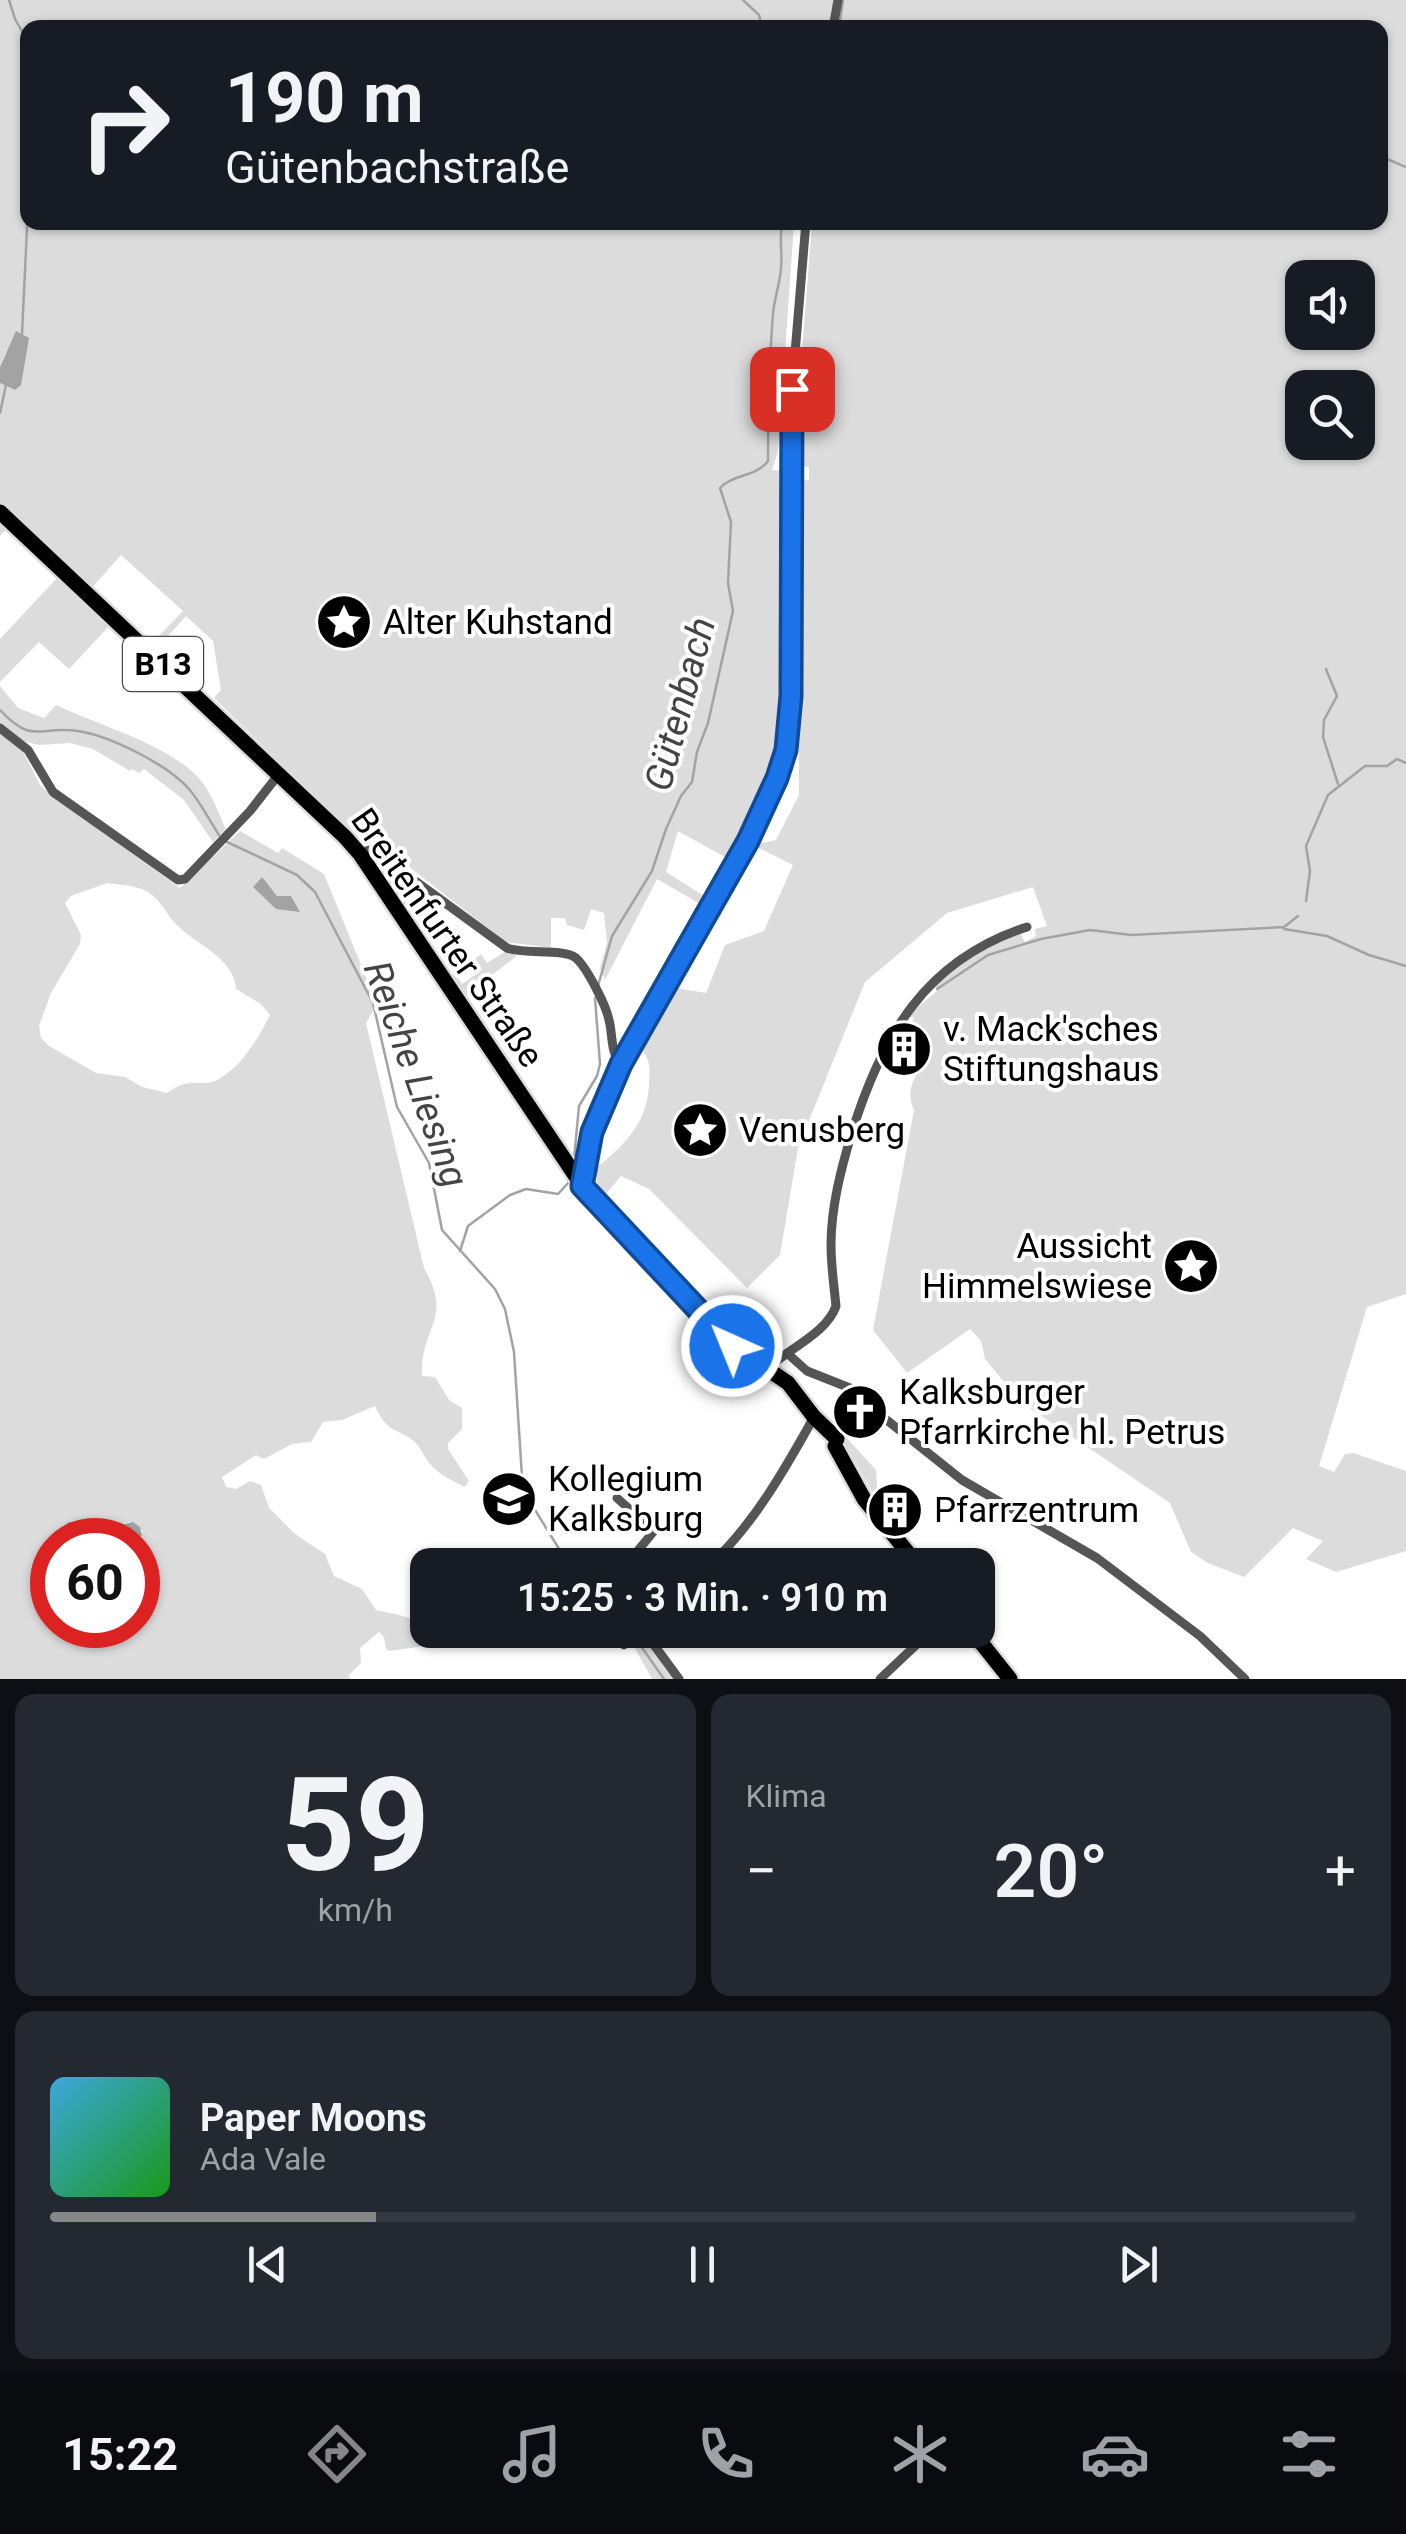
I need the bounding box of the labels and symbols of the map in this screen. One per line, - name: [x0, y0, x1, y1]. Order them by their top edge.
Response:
- pin: [750, 347, 835, 432]
- place icon: Alter Kuhstand: [314, 592, 374, 652]
- place label: Alter Kuhstand: [383, 602, 613, 643]
- water label: Gütenbach: [636, 612, 724, 796]
- road number: B13: [123, 637, 203, 691]
- street label: Breitenfurter Straße: [342, 801, 552, 1075]
- water label: Reiche Liesing: [355, 955, 477, 1193]
- place label: v. Mack'sches Stiftungshaus: [943, 1009, 1159, 1090]
- building icon: v. Mack'sches Stiftungshaus: [874, 1019, 934, 1079]
- place icon: Venusberg: [670, 1100, 730, 1160]
- place label: Venusberg: [739, 1110, 905, 1151]
- place label: Aussicht Himmelswiese: [922, 1226, 1152, 1307]
- place icon: Aussicht Himmelswiese: [1161, 1236, 1221, 1296]
- position arrow: [680, 1294, 784, 1398]
- place label: Kalksburger Pfarrkirche hl. Petrus: [899, 1372, 1225, 1453]
- church icon: Kalksburger Pfarrkirche hl. Petrus: [830, 1382, 890, 1442]
- place label: Kollegium Kalksburg: [548, 1459, 703, 1540]
- school or university icon: Kollegium Kalksburg: [479, 1469, 539, 1529]
- building icon: Pfarrzentrum: [865, 1480, 925, 1540]
- place label: Pfarrzentrum: [934, 1490, 1139, 1531]
- speed limit sign: 60: [30, 1518, 160, 1648]

